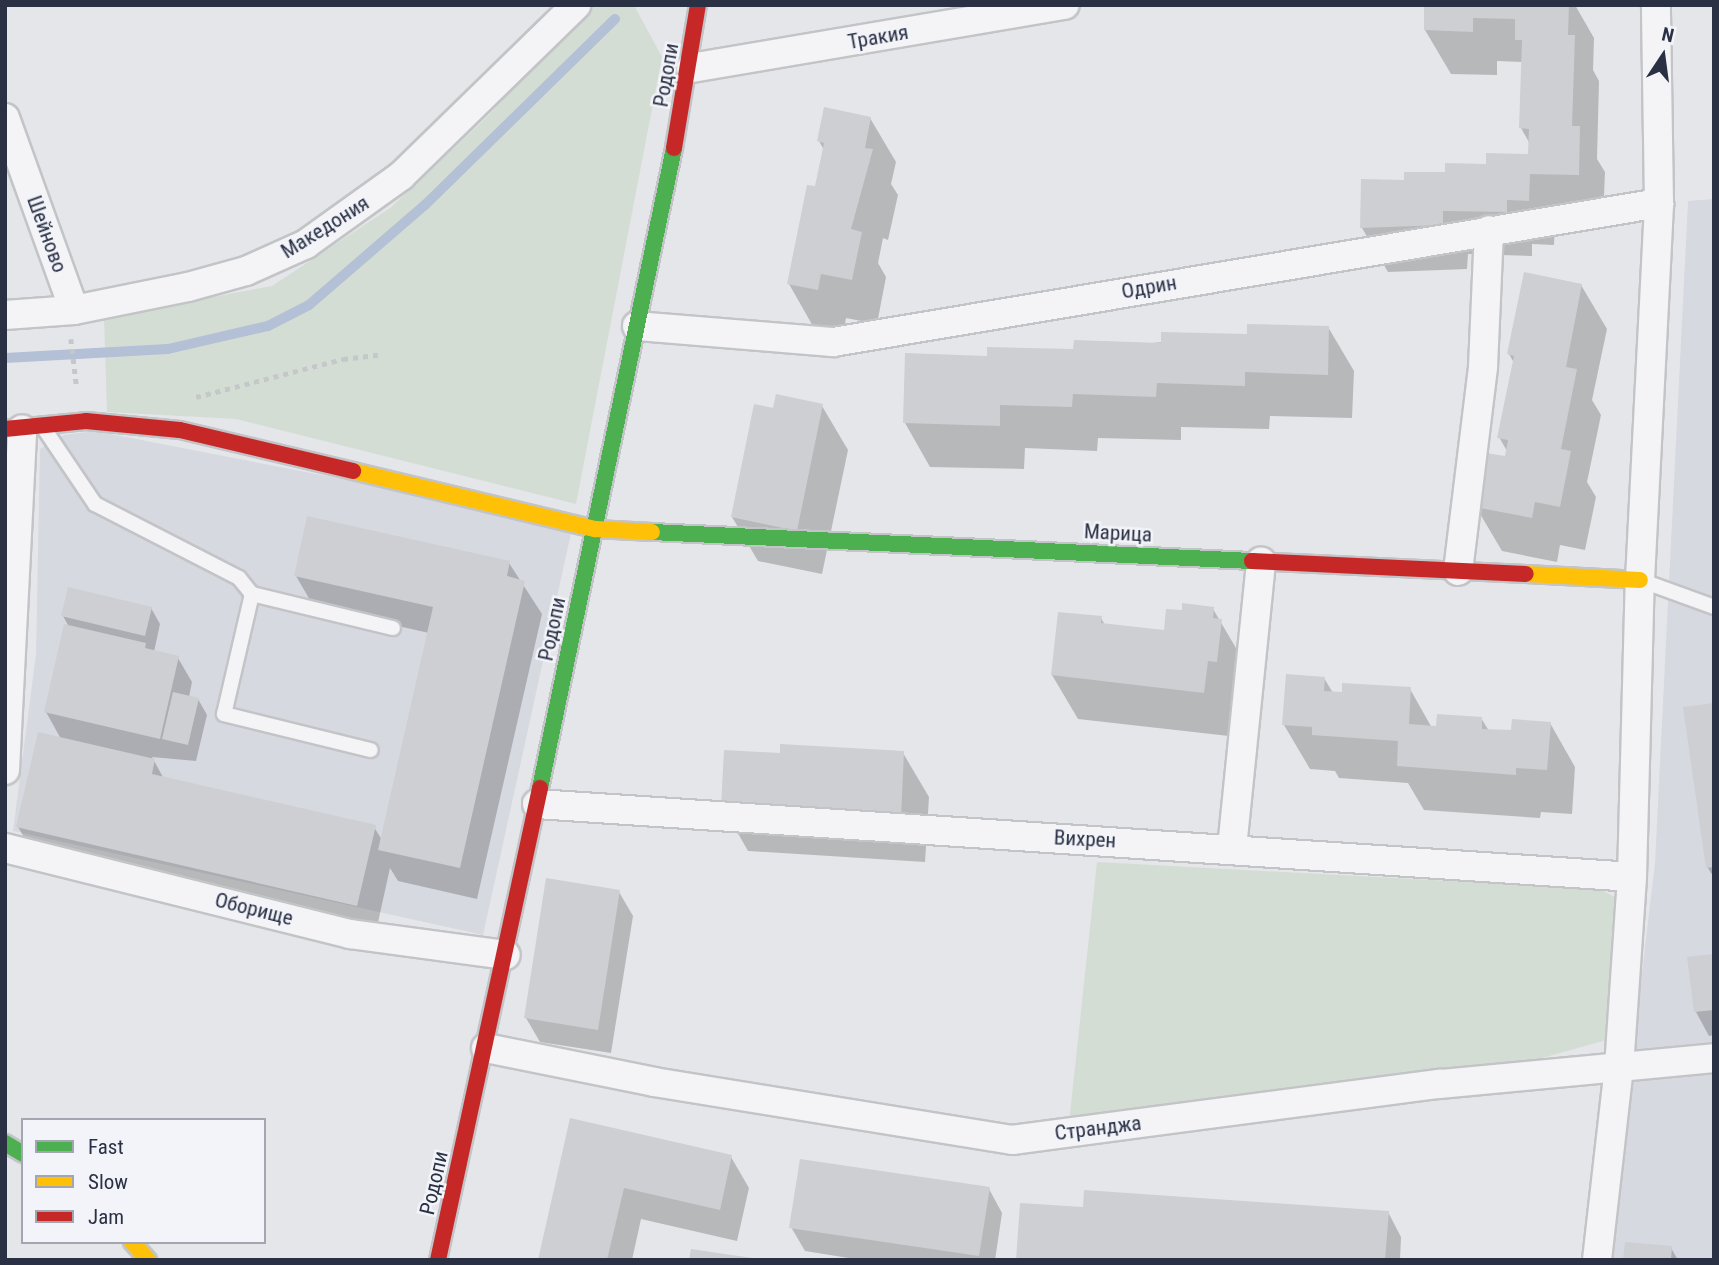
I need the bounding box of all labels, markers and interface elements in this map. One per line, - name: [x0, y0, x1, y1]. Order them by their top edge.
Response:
- street label: Тракия: [846, 19, 910, 55]
- north arrow: [1628, 21, 1698, 91]
- text: N: [1660, 23, 1676, 48]
- street label: Родопи: [648, 41, 684, 109]
- street label: Македония: [276, 190, 374, 264]
- street label: Шейново: [21, 192, 73, 276]
- street label: Одрин: [1119, 270, 1179, 304]
- street label: Марица: [1083, 519, 1153, 547]
- street label: Родопи: [533, 595, 571, 663]
- street label: Вихрен: [1053, 825, 1117, 853]
- street label: Оборище: [212, 887, 296, 931]
- street label: Странджа: [1053, 1110, 1143, 1146]
- legend: [21, 1118, 266, 1244]
- text: Fast: [88, 1135, 124, 1159]
- street label: Родопи: [414, 1149, 454, 1217]
- text: Slow: [88, 1170, 128, 1194]
- text: Jam: [88, 1205, 124, 1229]

